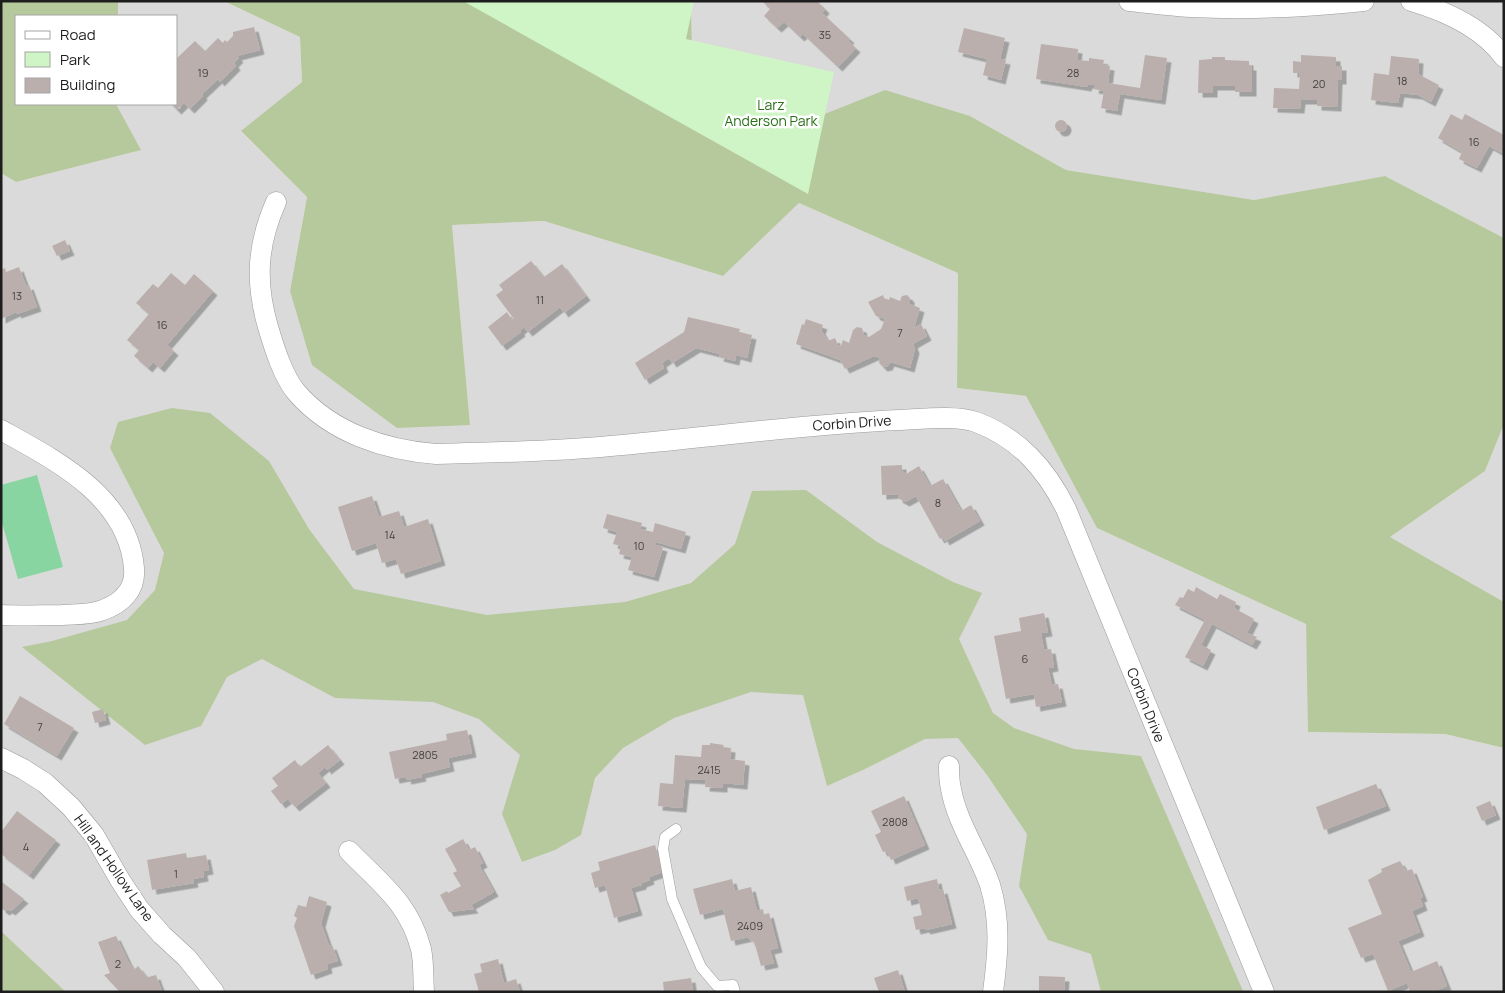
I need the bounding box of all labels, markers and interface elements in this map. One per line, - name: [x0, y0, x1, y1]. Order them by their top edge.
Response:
- legend: [15, 15, 178, 105]
- text: Road: [60, 24, 96, 45]
- house number: 35: [819, 27, 831, 42]
- text: Park: [60, 49, 90, 70]
- house number: 19: [197, 65, 209, 80]
- house number: 28: [1067, 65, 1079, 80]
- house number: 18: [1397, 73, 1407, 88]
- text: Building: [60, 74, 115, 95]
- house number: 20: [1313, 76, 1325, 91]
- park label: Larz Anderson Park: [724, 95, 819, 130]
- house number: 16: [1468, 134, 1480, 149]
- house number: 13: [12, 288, 22, 303]
- house number: 11: [536, 292, 544, 307]
- house number: 16: [156, 317, 168, 332]
- house number: 7: [897, 325, 903, 340]
- street label: Corbin Drive: [812, 410, 892, 435]
- house number: 8: [935, 495, 941, 510]
- house number: 14: [385, 527, 395, 542]
- house number: 10: [633, 538, 645, 553]
- house number: 6: [1022, 651, 1029, 666]
- street label: Corbin Drive: [1123, 665, 1170, 745]
- house number: 7: [37, 719, 43, 734]
- house number: 2805: [412, 747, 438, 762]
- house number: 2415: [697, 762, 721, 777]
- street label: Hill and Hollow Lane: [70, 810, 159, 925]
- house number: 2808: [882, 814, 908, 829]
- house number: 4: [23, 839, 29, 854]
- house number: 1: [174, 866, 178, 881]
- house number: 2409: [737, 918, 763, 933]
- house number: 2: [115, 956, 121, 971]

